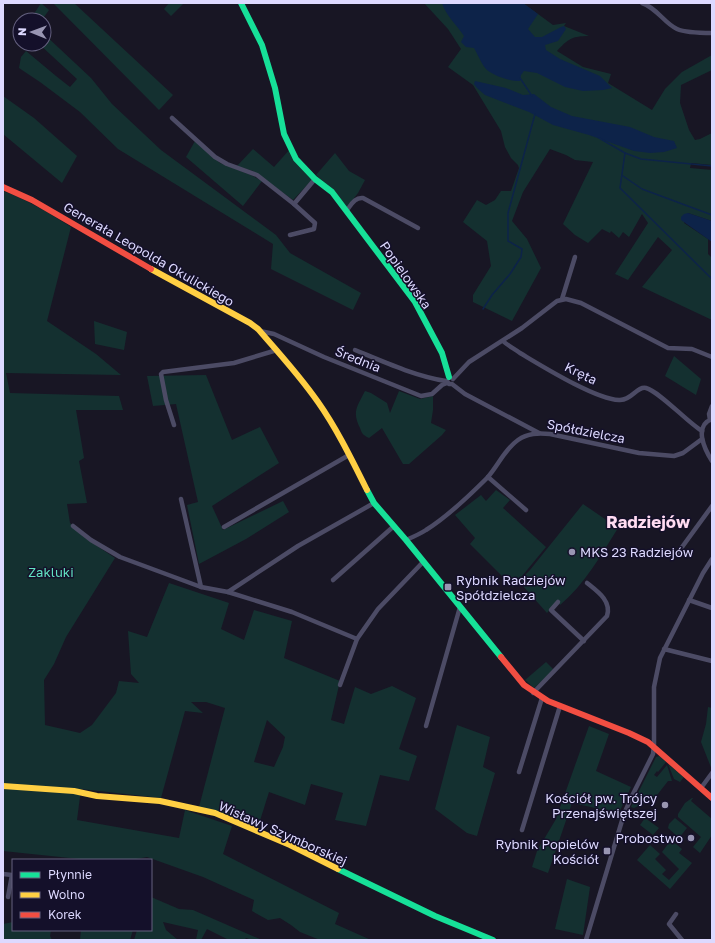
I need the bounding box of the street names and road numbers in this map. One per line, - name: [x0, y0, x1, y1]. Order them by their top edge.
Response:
- street label: Generała Leopolda Okulickiego: [61, 198, 237, 310]
- street label: Popielowska: [377, 238, 435, 312]
- street label: Średnia: [333, 343, 383, 375]
- street label: Kręta: [562, 358, 600, 388]
- street label: Spółdzielcza: [546, 416, 626, 446]
- street label: Wisławy Szymborskiej: [216, 797, 350, 869]

